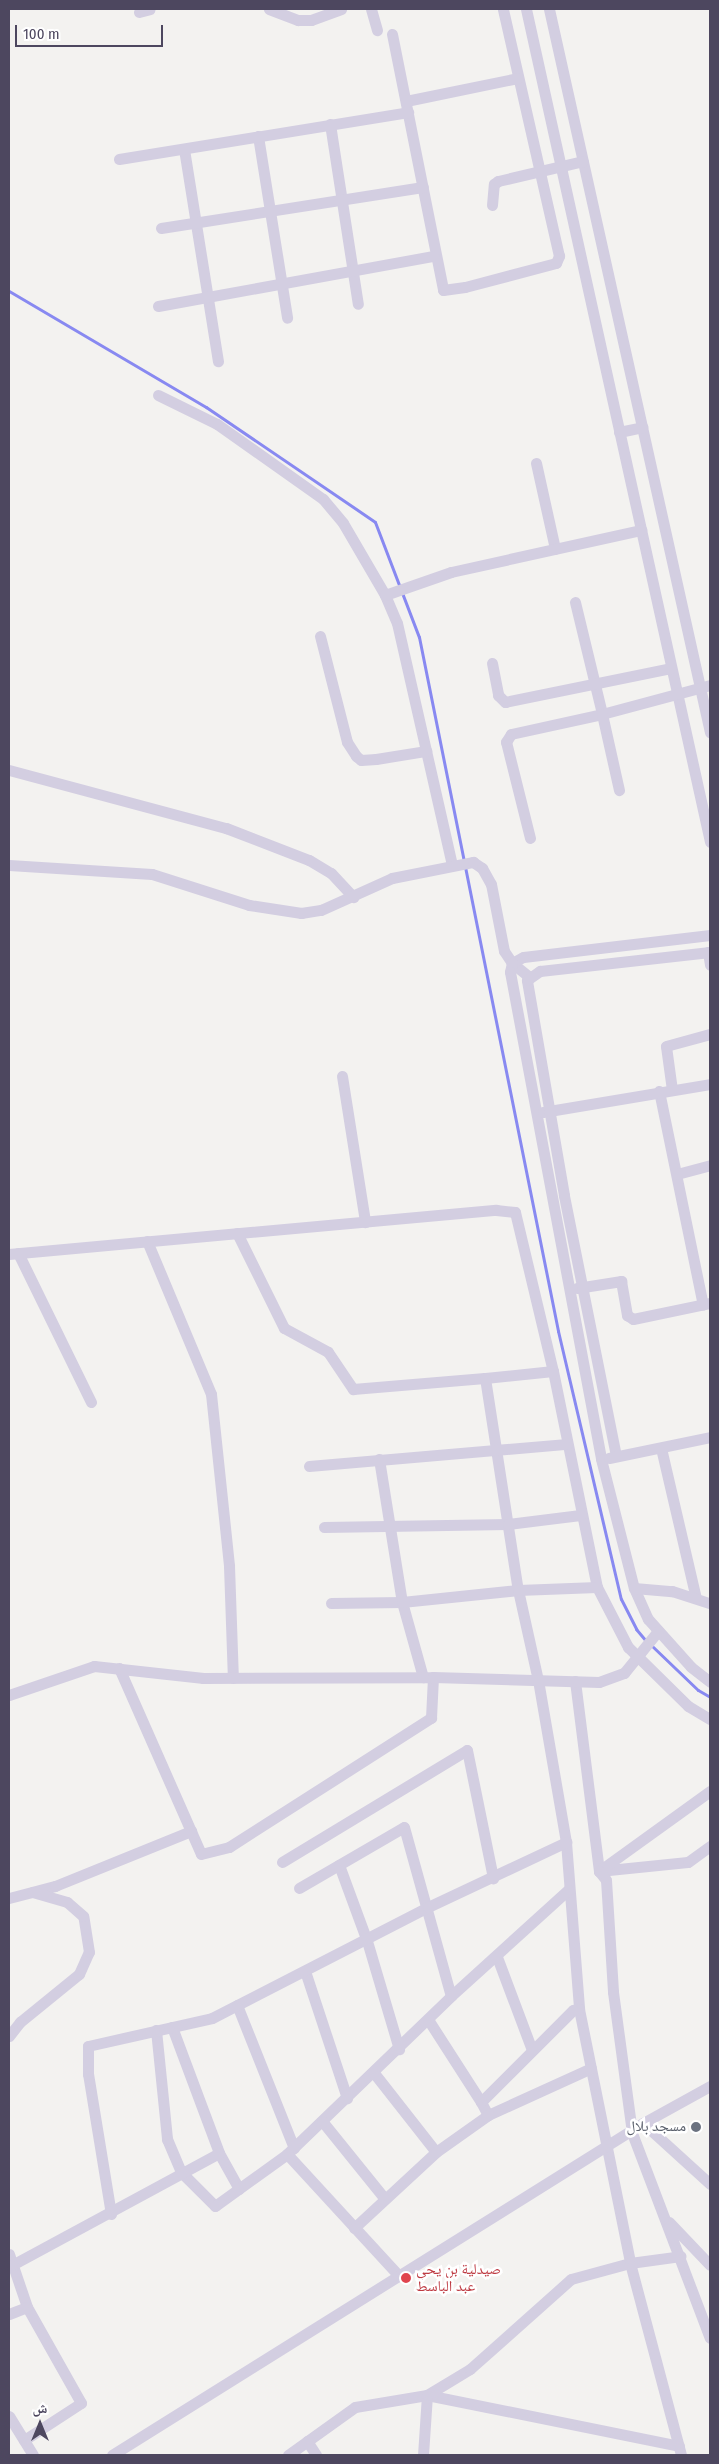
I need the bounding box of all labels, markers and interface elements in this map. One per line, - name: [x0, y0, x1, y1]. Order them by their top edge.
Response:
- scale bar: [18, 15, 165, 47]
- text: 100 m: [23, 25, 60, 43]
- place label: مسجد بلال: [626, 2118, 686, 2136]
- marker: مسجد بلال: [690, 2121, 702, 2133]
- place label: صيدلية بن يحي عبد الباسط: [416, 2260, 501, 2295]
- marker: صيدلية بن يحي عبد الباسط: [400, 2272, 412, 2284]
- north arrow: [15, 2399, 65, 2449]
- text: ش: [33, 2400, 47, 2417]

